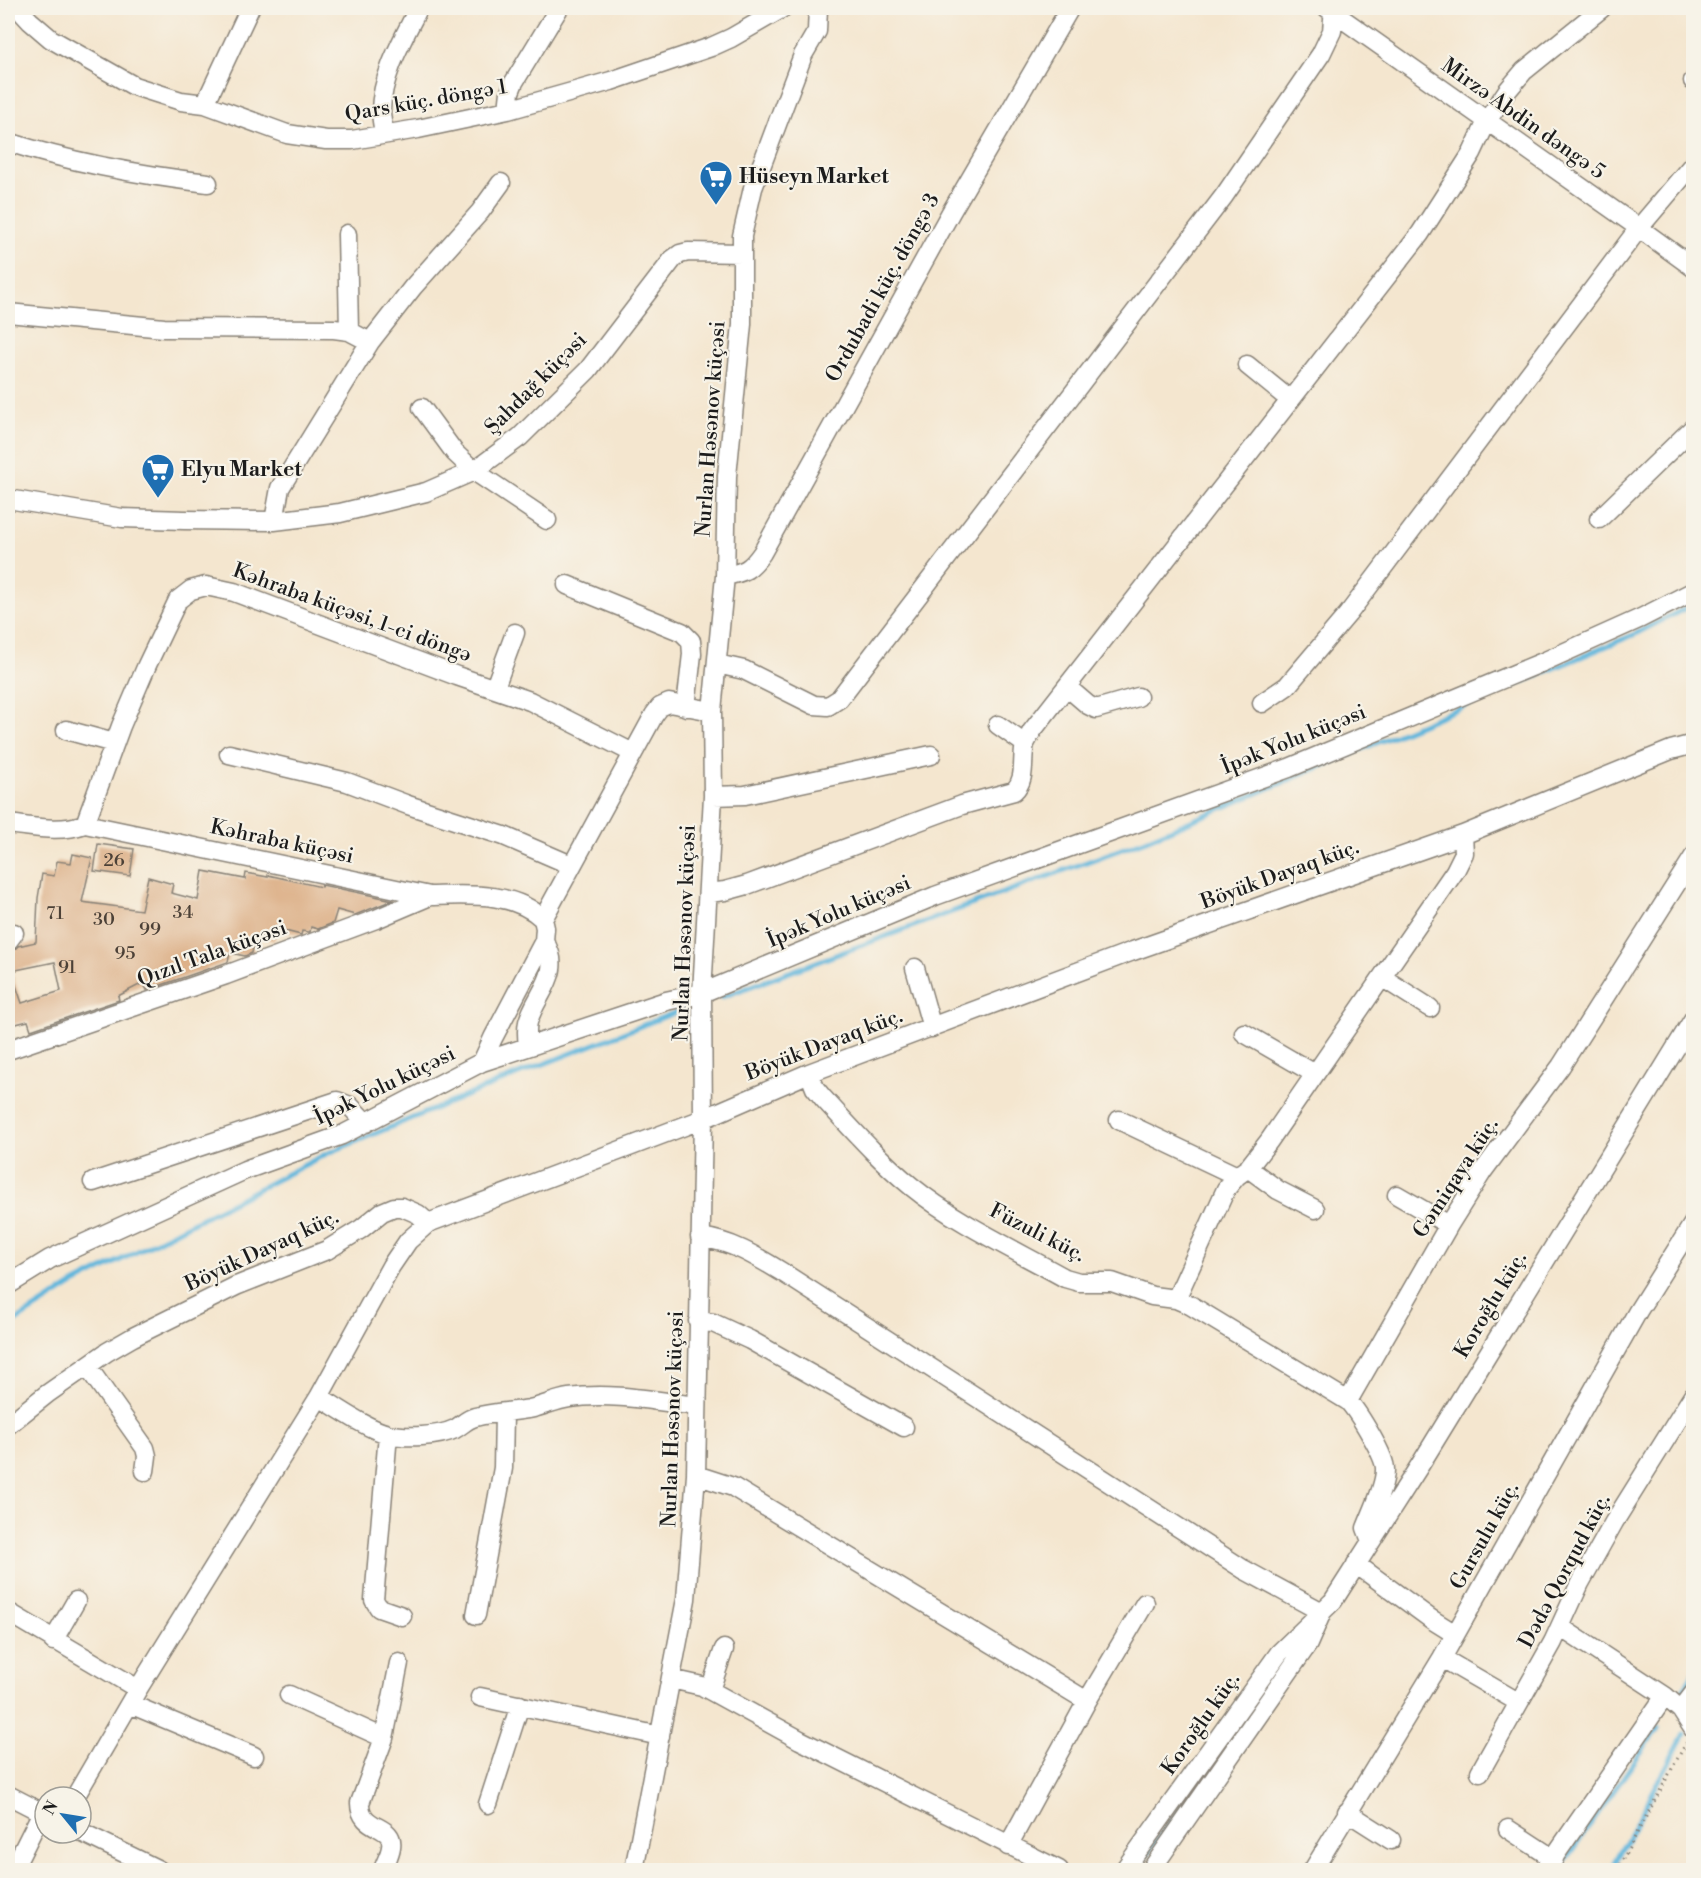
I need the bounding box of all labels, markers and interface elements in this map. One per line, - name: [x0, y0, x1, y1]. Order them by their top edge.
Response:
- street label: Mirzə Abdin dəngə 5: [1436, 53, 1610, 185]
- street label: Qars küç. döngə 1: [343, 74, 509, 128]
- supermarket icon: Hüseyn Market: [698, 159, 734, 206]
- place label: Hüseyn Market: [739, 164, 889, 190]
- street label: Ordubadi küç. döngə 3: [820, 189, 946, 387]
- street label: Nurlan Həsənov küçəsi: [690, 320, 732, 538]
- street label: Şahdağ küçəsi: [479, 327, 593, 441]
- supermarket icon: Elyu Market: [140, 452, 176, 499]
- place label: Elyu Market: [181, 457, 302, 483]
- street label: Kəhraba küçəsi, 1-ci döngə: [229, 558, 475, 668]
- street label: İpək Yolu küçəsi: [1217, 697, 1370, 781]
- street label: Kəhraba küçəsi: [208, 814, 356, 870]
- street label: Nurlan Həsənov küçəsi: [668, 824, 702, 1042]
- street label: Böyük Dayaq küç.: [1196, 834, 1363, 916]
- house number: 26: [103, 849, 125, 872]
- street label: İpək Yolu küçəsi: [762, 868, 915, 954]
- house number: 34: [173, 901, 194, 924]
- house number: 71: [46, 902, 64, 925]
- house number: 30: [93, 908, 115, 931]
- street label: Qızıl Tala küçəsi: [134, 915, 290, 993]
- house number: 99: [139, 918, 161, 941]
- house number: 95: [115, 942, 135, 965]
- house number: 91: [58, 956, 76, 979]
- street label: Böyük Dayaq küç.: [741, 1003, 906, 1087]
- street label: İpək Yolu küçəsi: [309, 1039, 460, 1131]
- street label: Gəmiqaya küç.: [1408, 1113, 1504, 1243]
- street label: Füzuli küç.: [985, 1198, 1089, 1268]
- street label: Böyük Dayaq küç.: [180, 1204, 343, 1298]
- street label: Koroğlu küç.: [1449, 1247, 1533, 1363]
- street label: Nurlan Həsənov küçəsi: [656, 1310, 690, 1528]
- street label: Gursulu küç.: [1445, 1478, 1525, 1594]
- street label: Dədə Qorqud küç.: [1513, 1489, 1617, 1653]
- street label: Koroğlu küç.: [1156, 1667, 1246, 1781]
- north arrow: [33, 1785, 93, 1845]
- text: N: [39, 1797, 63, 1818]

